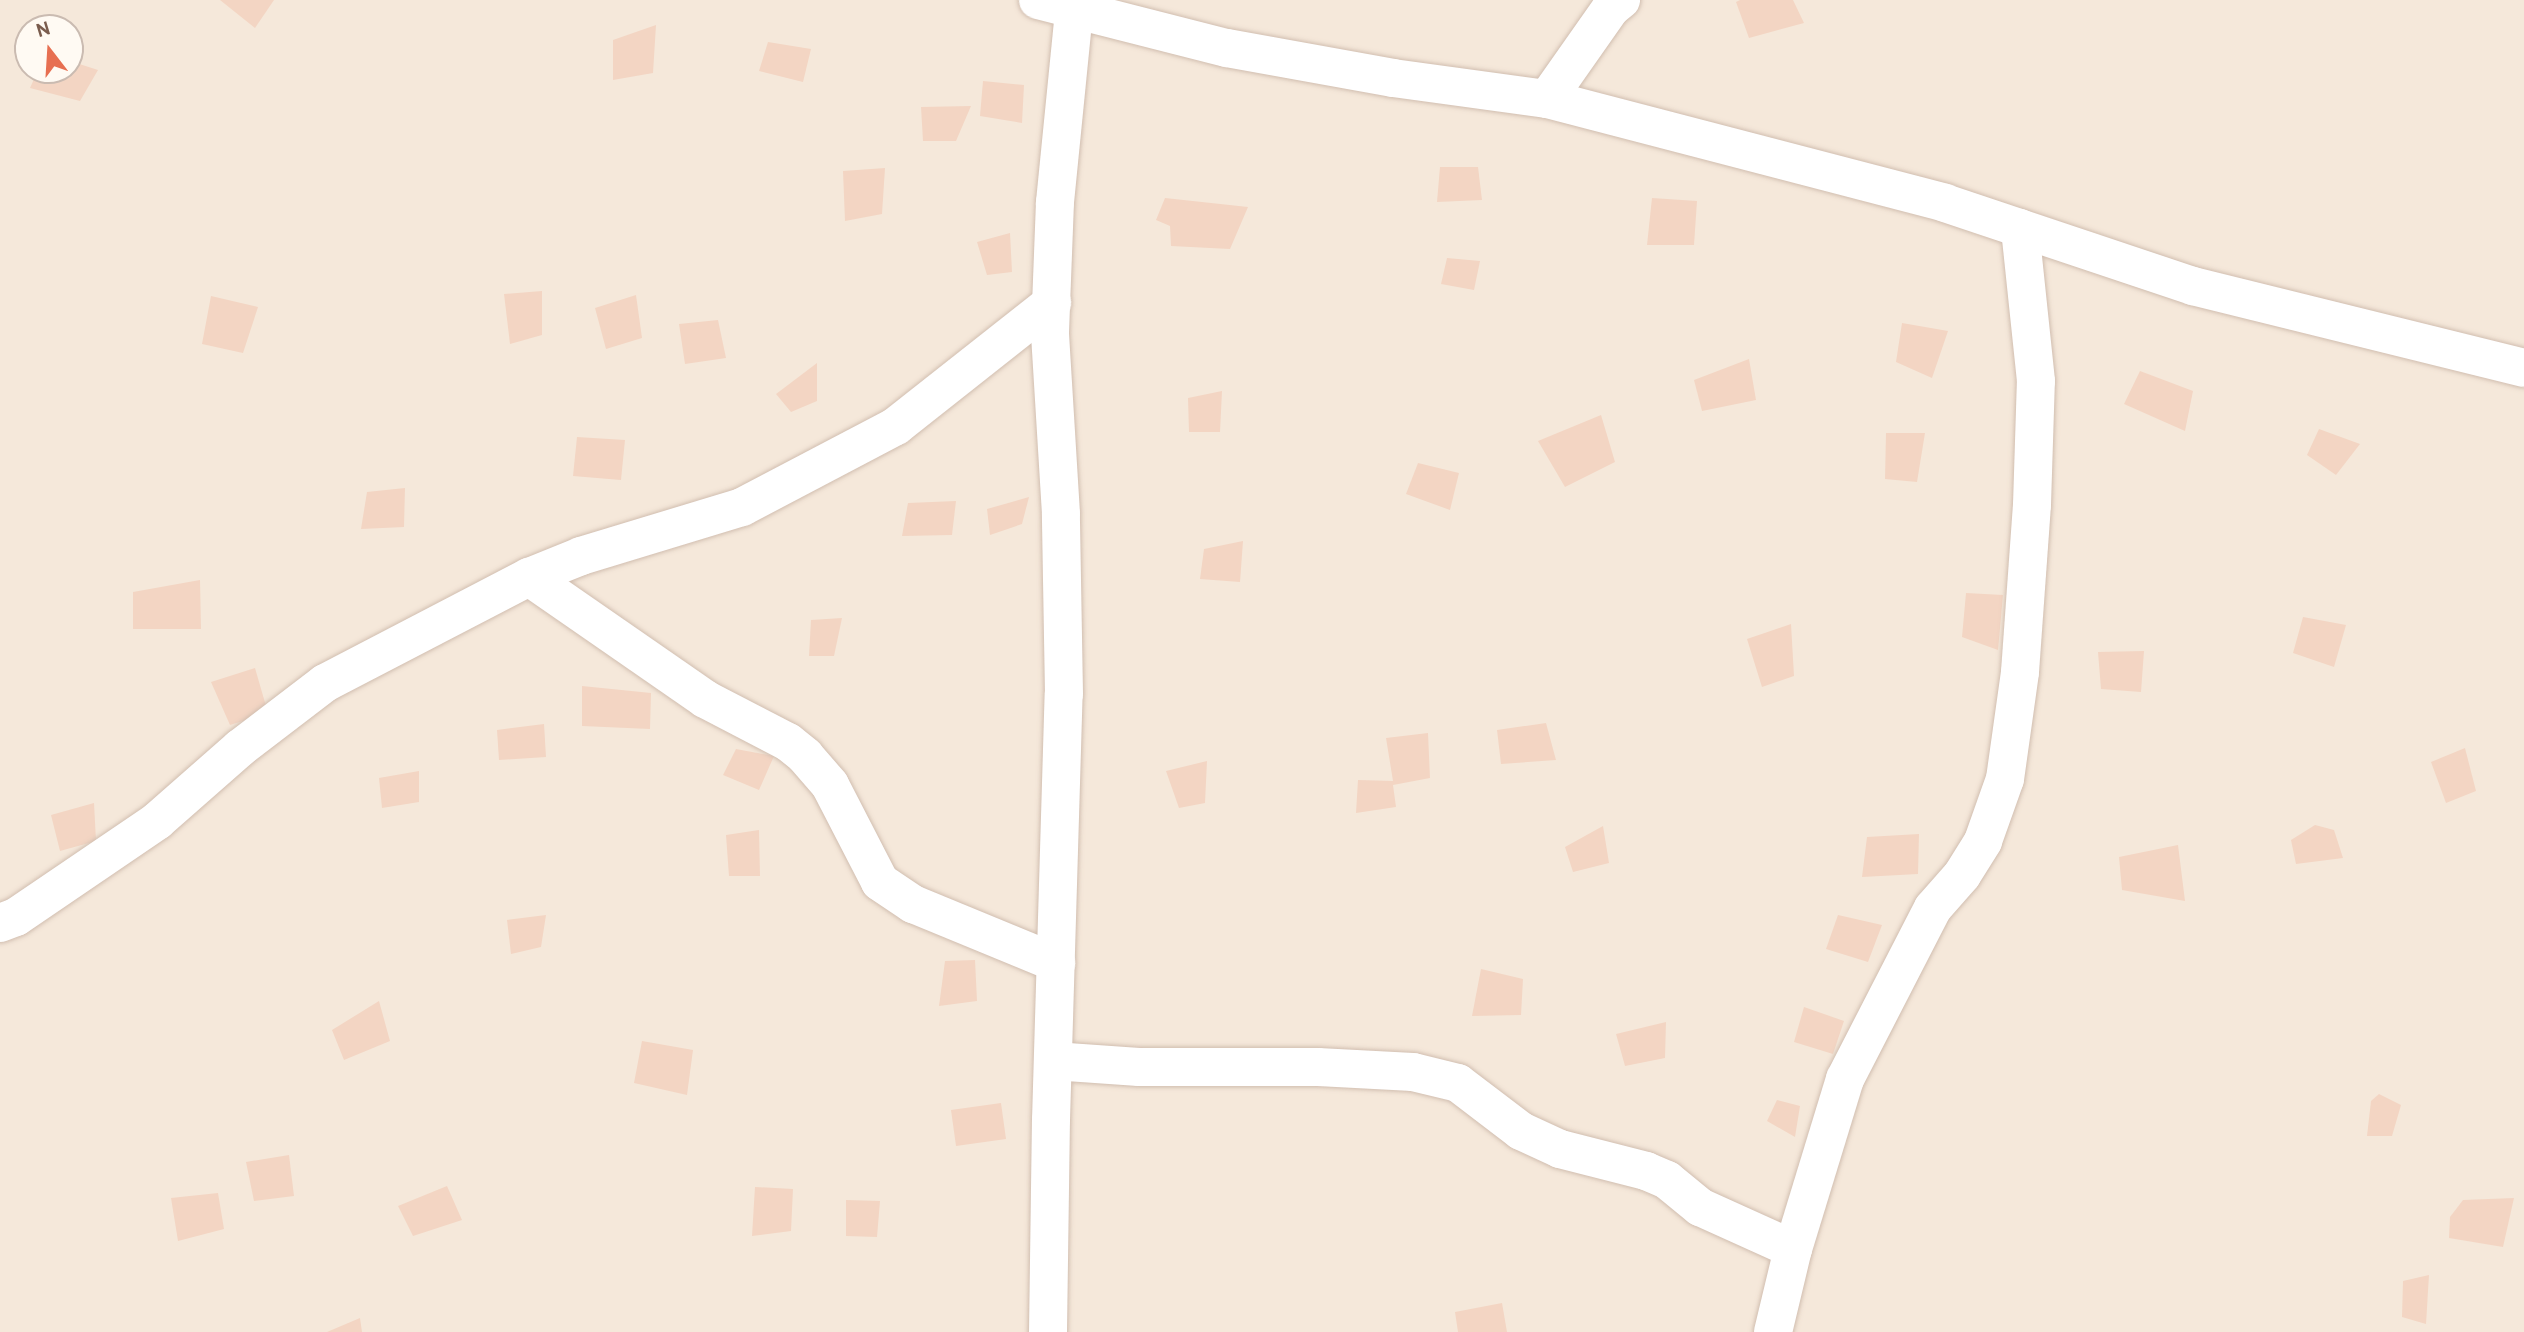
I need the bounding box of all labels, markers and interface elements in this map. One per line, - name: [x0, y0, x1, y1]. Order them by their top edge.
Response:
- north arrow: [14, 14, 84, 84]
- text: N: [33, 17, 53, 44]

